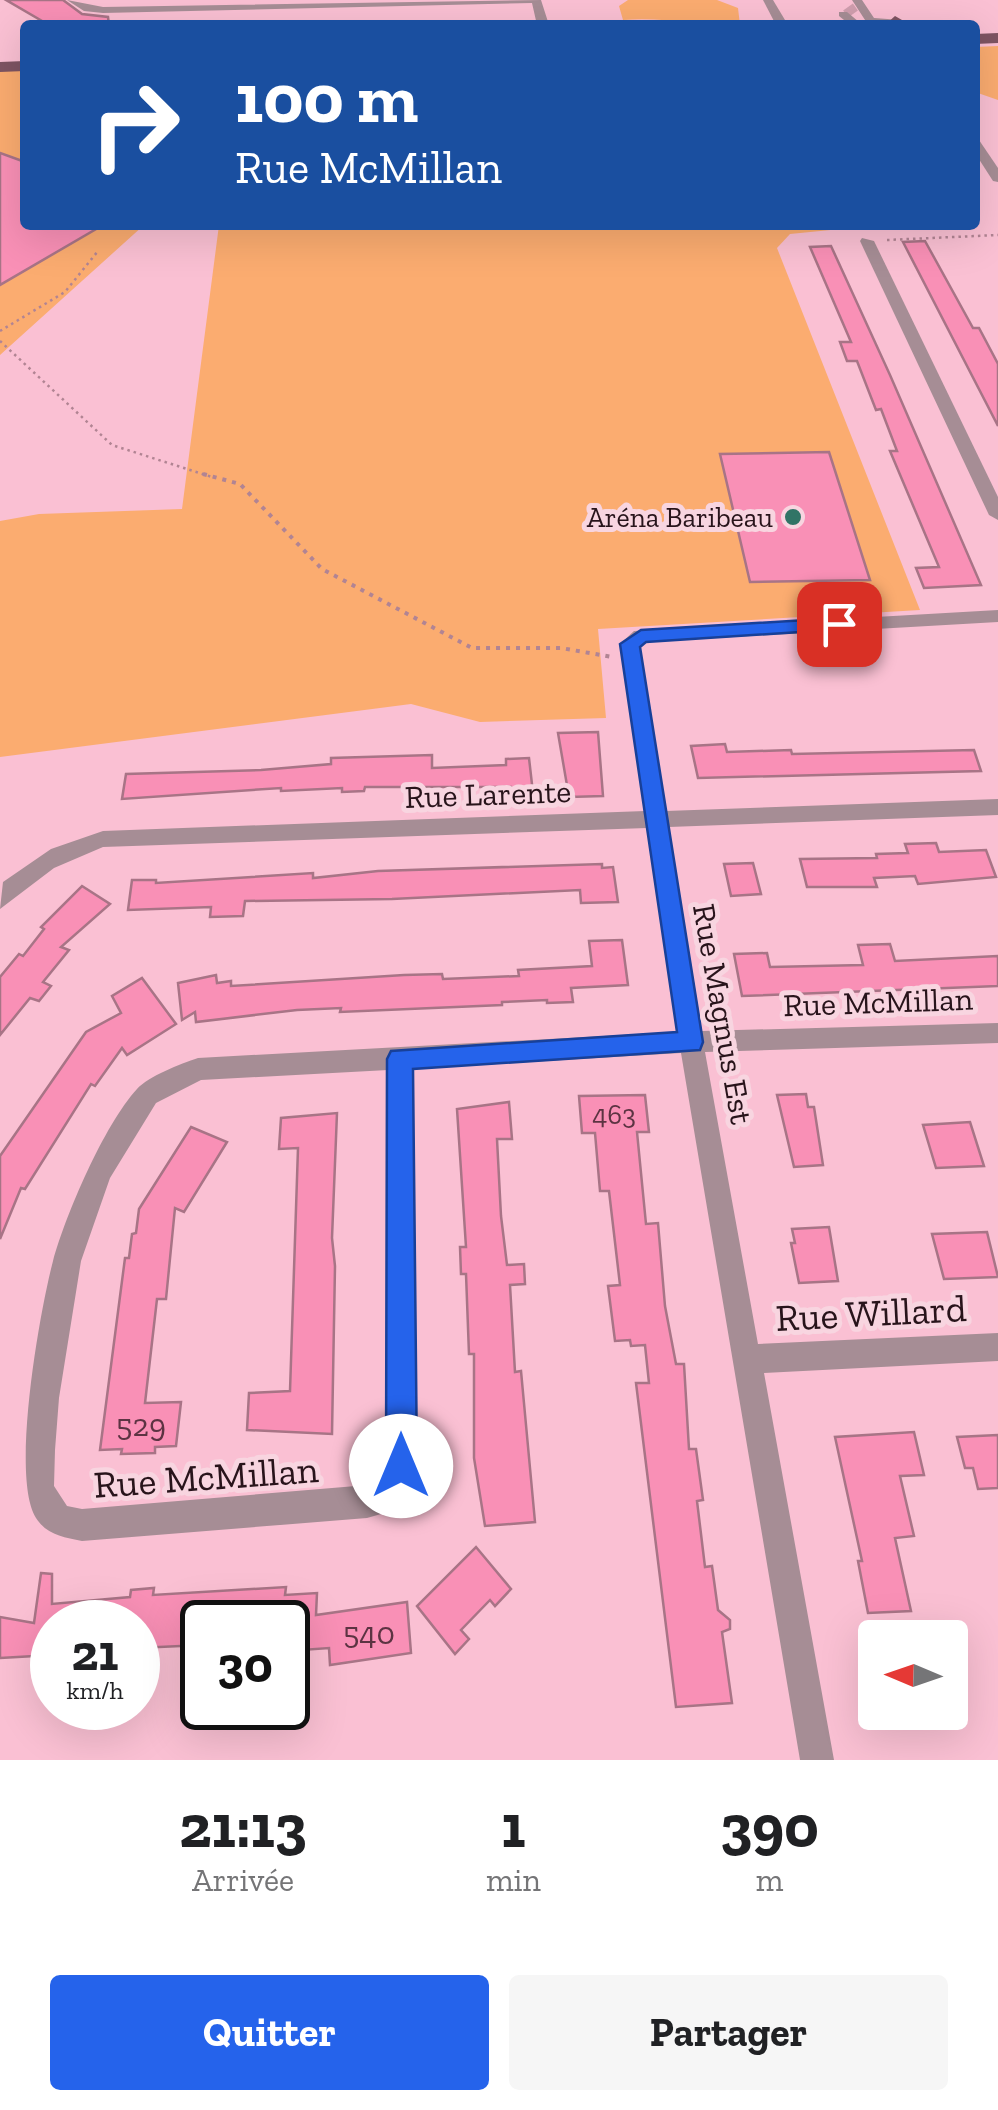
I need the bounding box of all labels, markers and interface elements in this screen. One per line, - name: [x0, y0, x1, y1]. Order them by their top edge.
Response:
- text: 100 m: [235, 56, 418, 140]
- icon: right: [70, 60, 200, 190]
- text: Rue McMillan: [235, 141, 502, 195]
- place label: Aréna Baribeau: [587, 501, 773, 534]
- marker: Aréna Baribeau: [782, 506, 804, 528]
- pin: [797, 582, 882, 667]
- icon: arrive: [812, 597, 867, 652]
- street label: Rue Larente: [404, 772, 572, 816]
- street label: Rue Magnus Est: [685, 901, 761, 1127]
- street label: Rue McMillan: [782, 980, 974, 1024]
- house number: 463: [592, 1098, 636, 1131]
- street label: Rue Willard: [774, 1285, 968, 1341]
- house number: 529: [116, 1406, 166, 1444]
- position arrow: [349, 1414, 453, 1518]
- street label: Rue McMillan: [92, 1446, 320, 1508]
- speed limit sign: 30: [180, 1600, 310, 1730]
- house number: 540: [343, 1614, 395, 1652]
- north arrow: [858, 1620, 968, 1730]
- map controls: [858, 1620, 968, 1730]
- text: 21: [71, 1623, 119, 1683]
- text: km/h: [66, 1675, 124, 1705]
- text: 21:13: [179, 1790, 307, 1862]
- text: 1: [501, 1790, 526, 1862]
- text: 390: [720, 1790, 819, 1862]
- text: Arrivée: [192, 1861, 294, 1899]
- text: min: [486, 1861, 541, 1899]
- text: m: [756, 1861, 783, 1899]
- button: Quitter: [50, 1975, 489, 2090]
- button: Partager: [509, 1975, 948, 2090]

